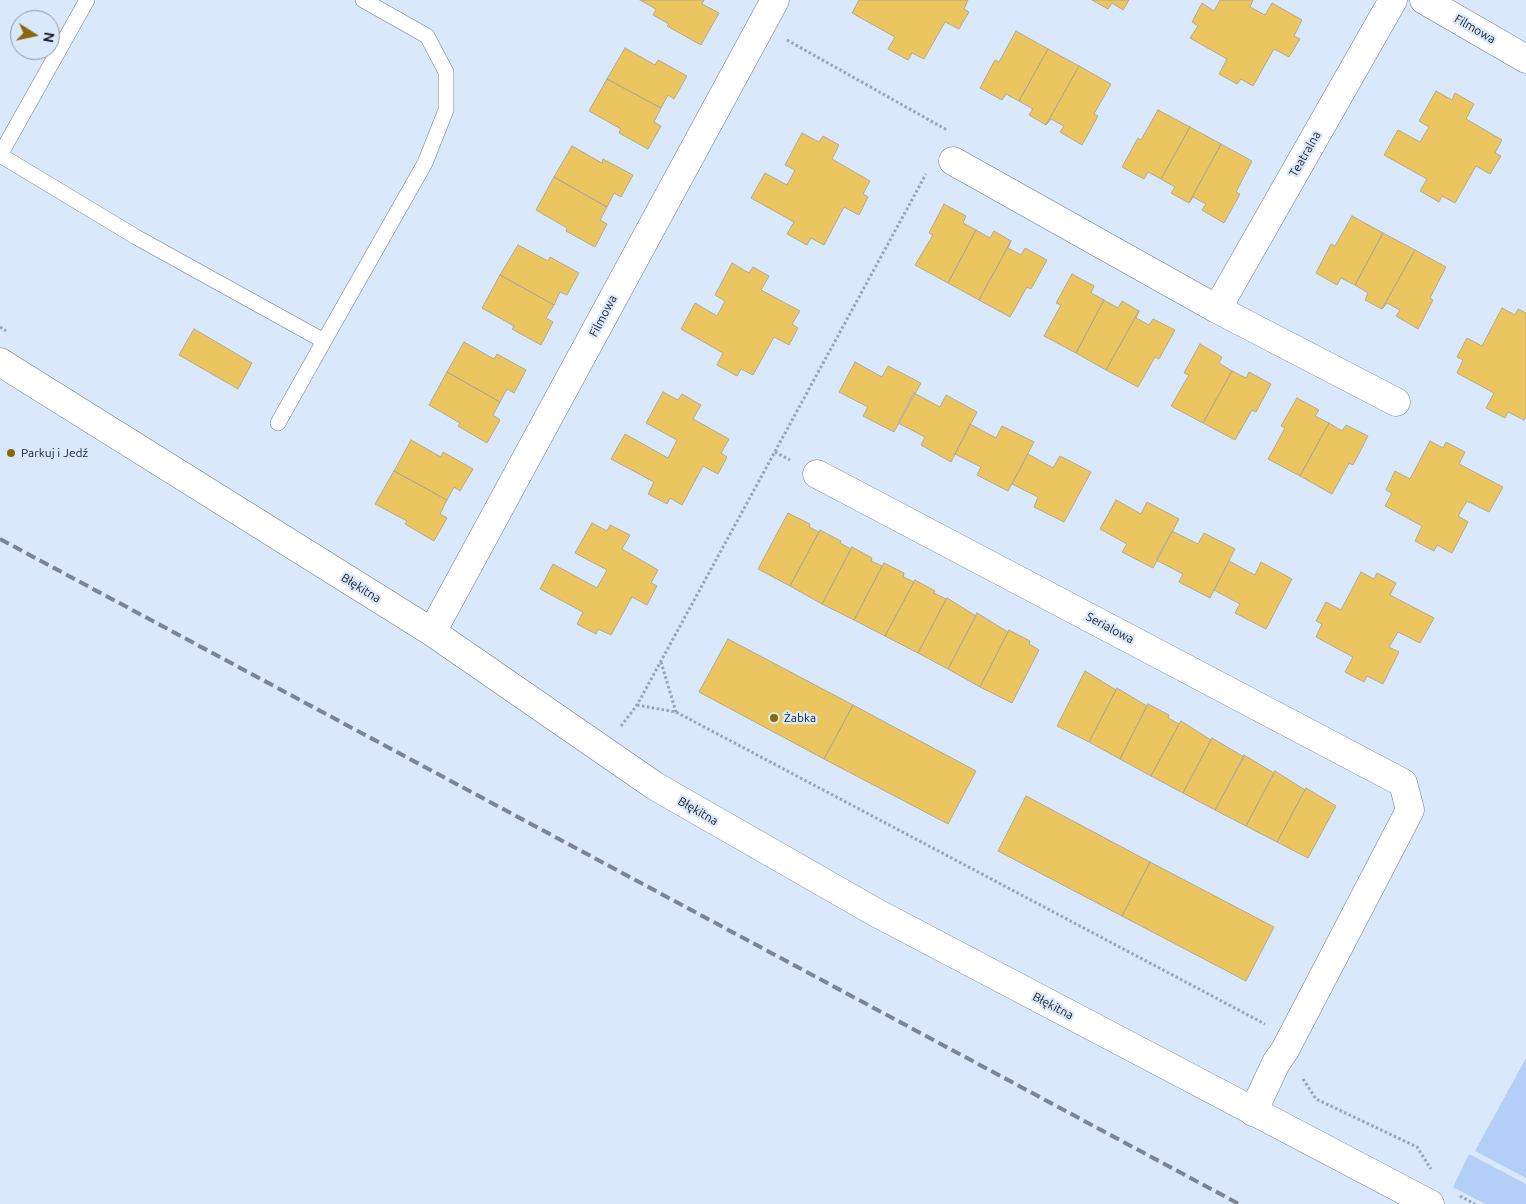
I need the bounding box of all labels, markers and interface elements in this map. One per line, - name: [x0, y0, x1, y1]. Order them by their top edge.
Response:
- north arrow: [10, 10, 60, 60]
- street label: Filmowa: [1452, 11, 1498, 47]
- text: N: [40, 31, 58, 44]
- street label: Teatralna: [1286, 129, 1324, 179]
- street label: Filmowa: [586, 293, 620, 339]
- place label: Parkuj i Jedź: [21, 446, 88, 460]
- marker: Parkuj i Jedź: [5, 447, 17, 459]
- street label: Błękitna: [338, 570, 384, 606]
- street label: Serialowa: [1084, 609, 1136, 647]
- place label: Żabka: [784, 711, 816, 725]
- marker: Żabka: [768, 712, 780, 724]
- street label: Błękitna: [675, 794, 721, 828]
- street label: Błękitna: [1030, 989, 1076, 1023]

